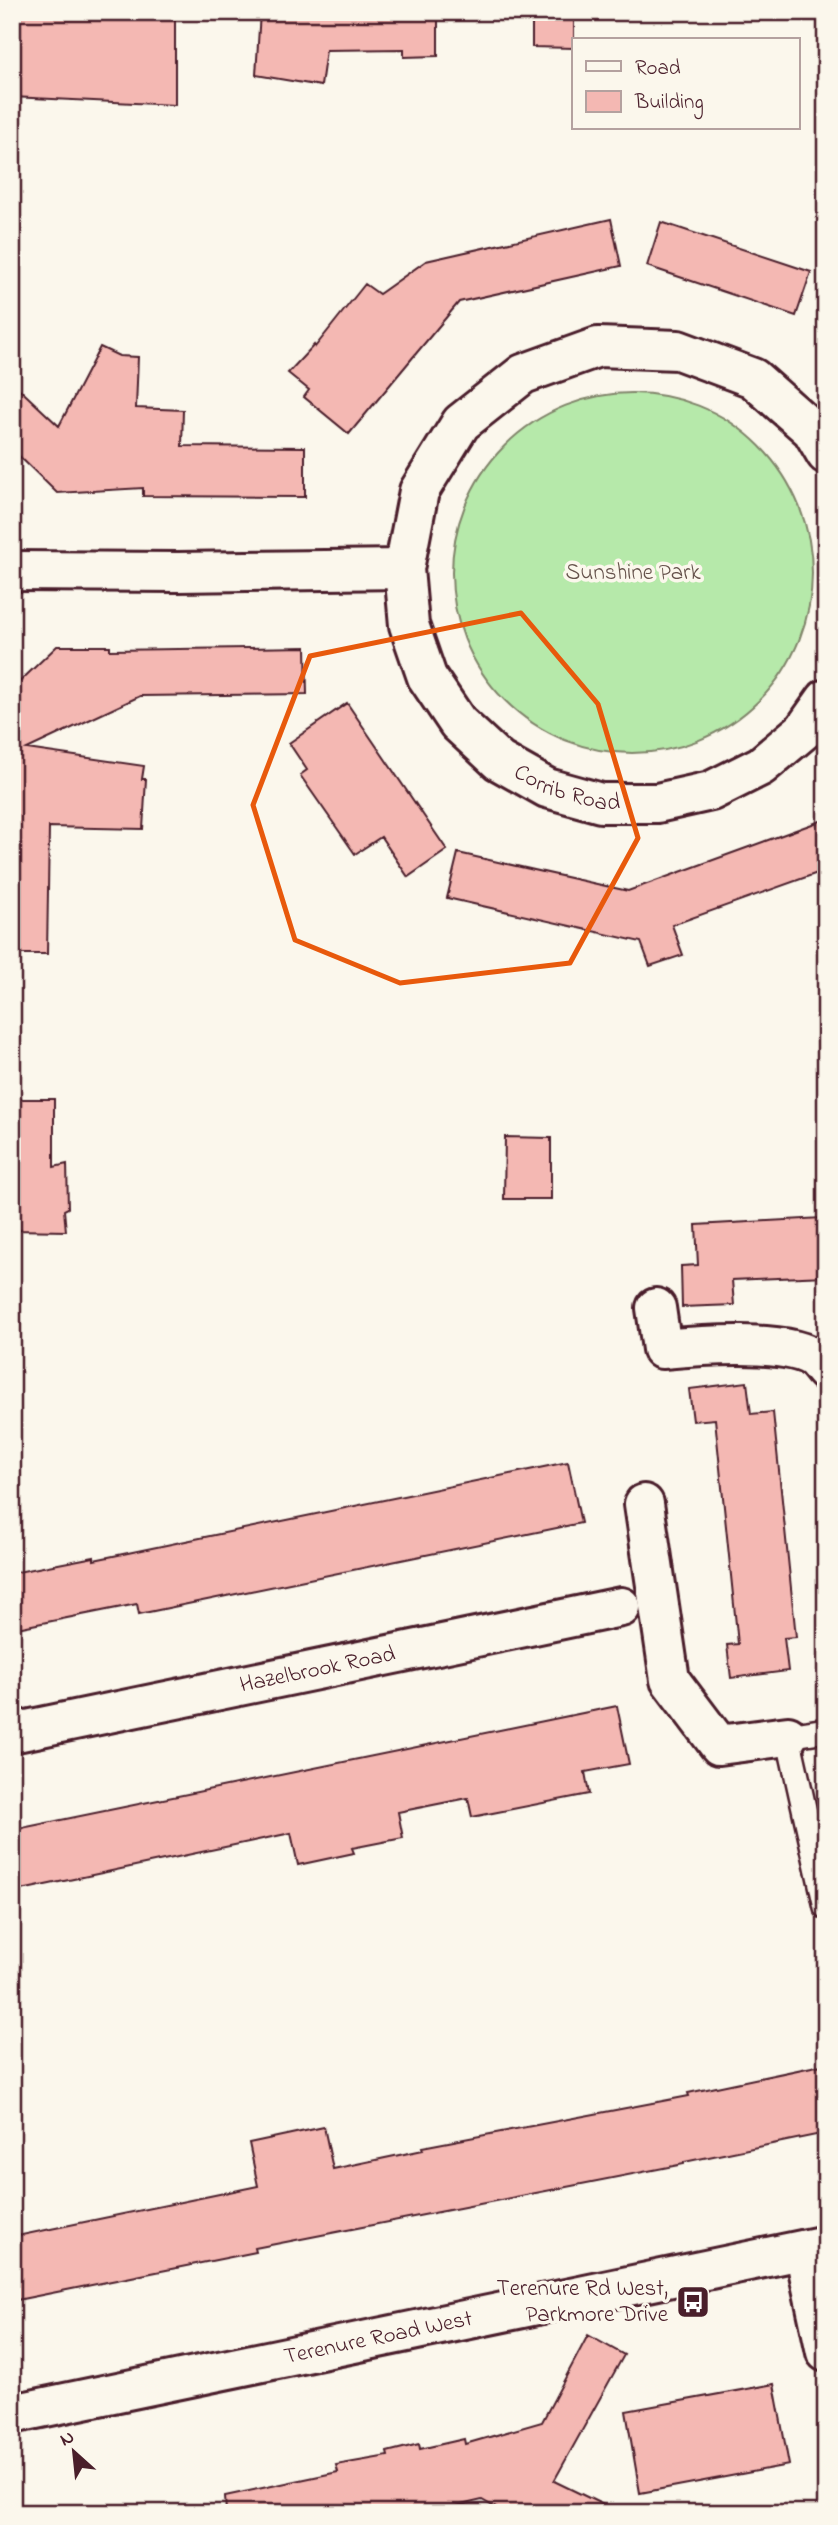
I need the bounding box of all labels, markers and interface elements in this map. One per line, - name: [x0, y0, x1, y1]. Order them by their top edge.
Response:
- legend: [572, 38, 800, 130]
- text: Road: [635, 54, 681, 84]
- text: Building: [634, 88, 704, 120]
- park label: Sunshine Park: [566, 557, 701, 590]
- street label: Corrib Road: [508, 756, 620, 821]
- street label: Hazelbrook Road: [237, 1638, 398, 1702]
- place label: Terenure Rd West, Parkmore Drive: [497, 2273, 669, 2332]
- bus stop icon: Terenure Rd West, Parkmore Drive: [674, 2283, 712, 2321]
- street label: Terenure Road West: [281, 2302, 476, 2374]
- north arrow: [38, 2416, 108, 2486]
- text: N: [56, 2424, 79, 2454]

